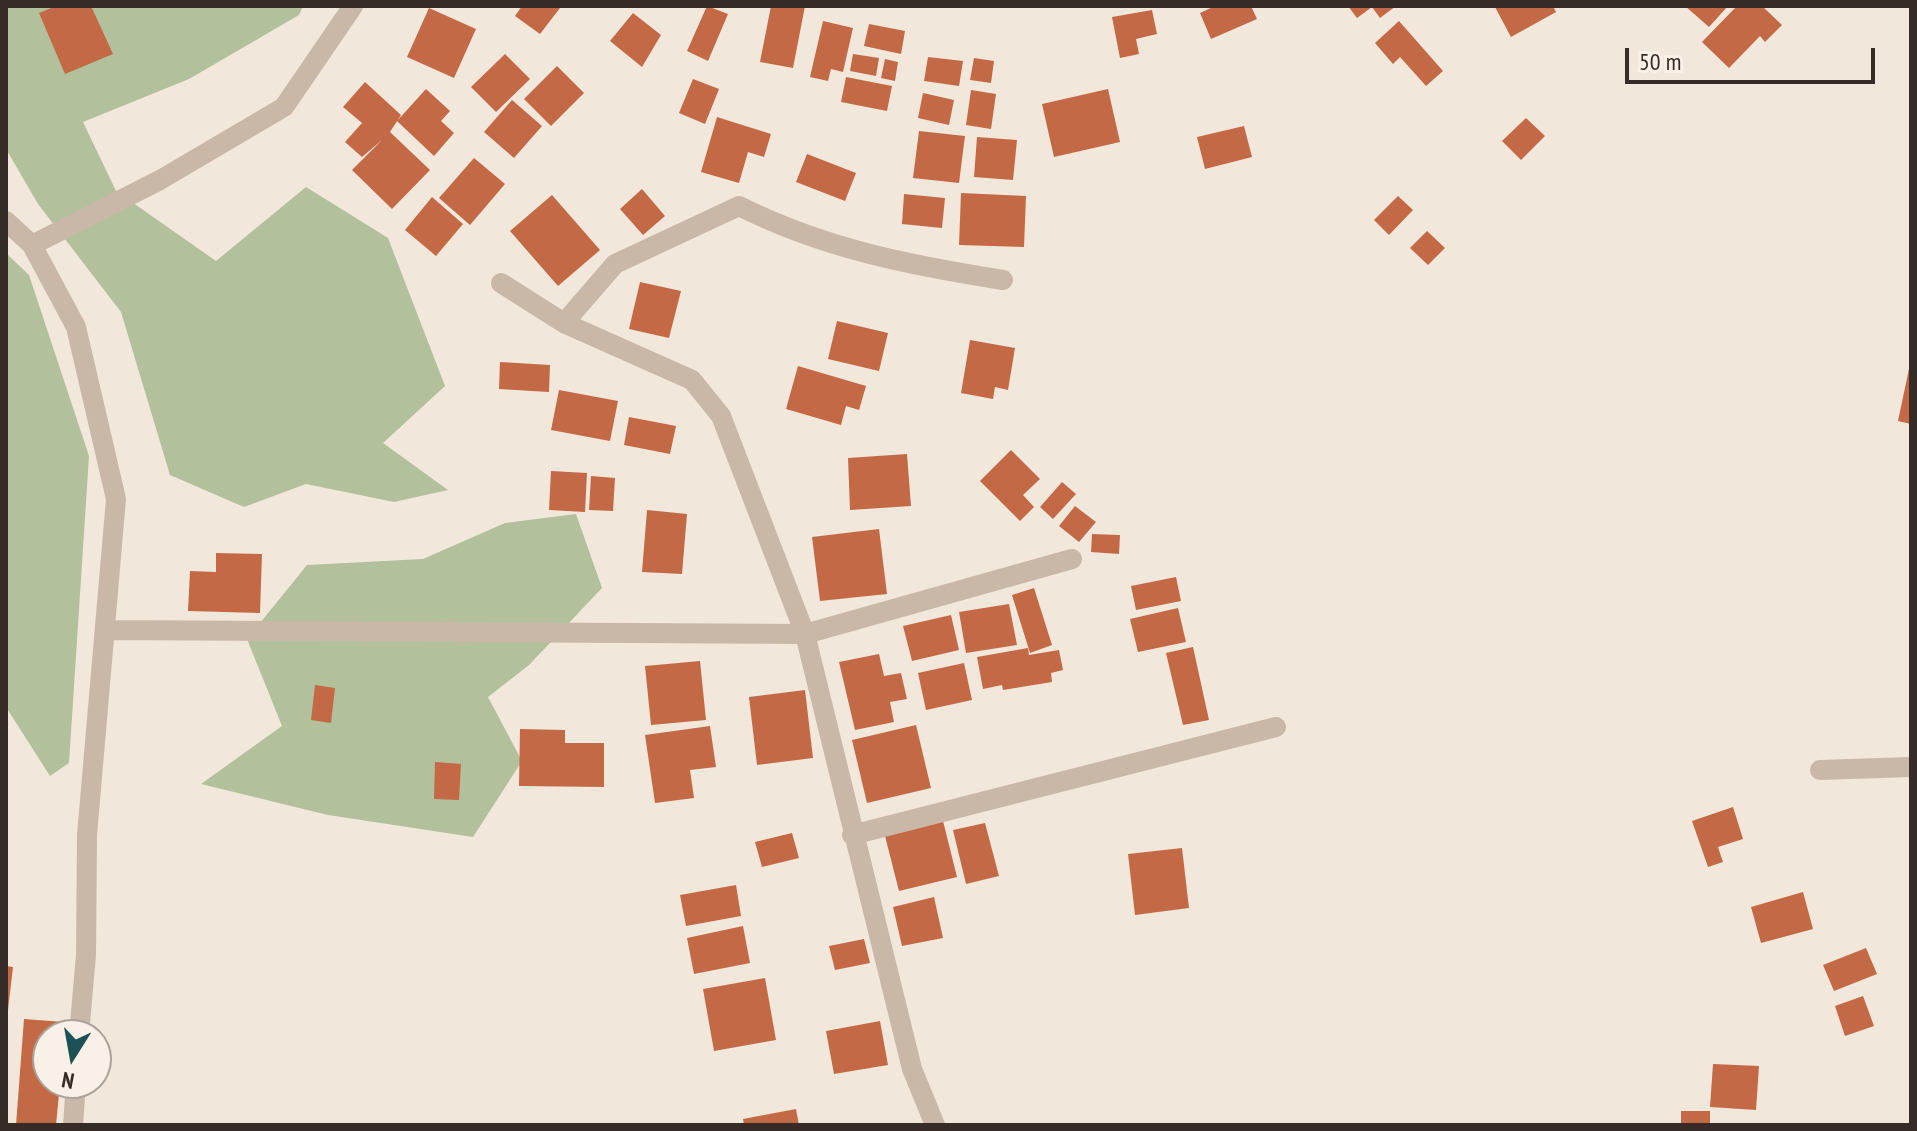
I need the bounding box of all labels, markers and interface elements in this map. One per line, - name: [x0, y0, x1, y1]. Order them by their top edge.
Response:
- scale bar: [1629, 32, 1879, 82]
- text: 50 m: [1639, 46, 1681, 77]
- north arrow: [32, 1019, 112, 1099]
- text: N: [59, 1066, 76, 1095]

